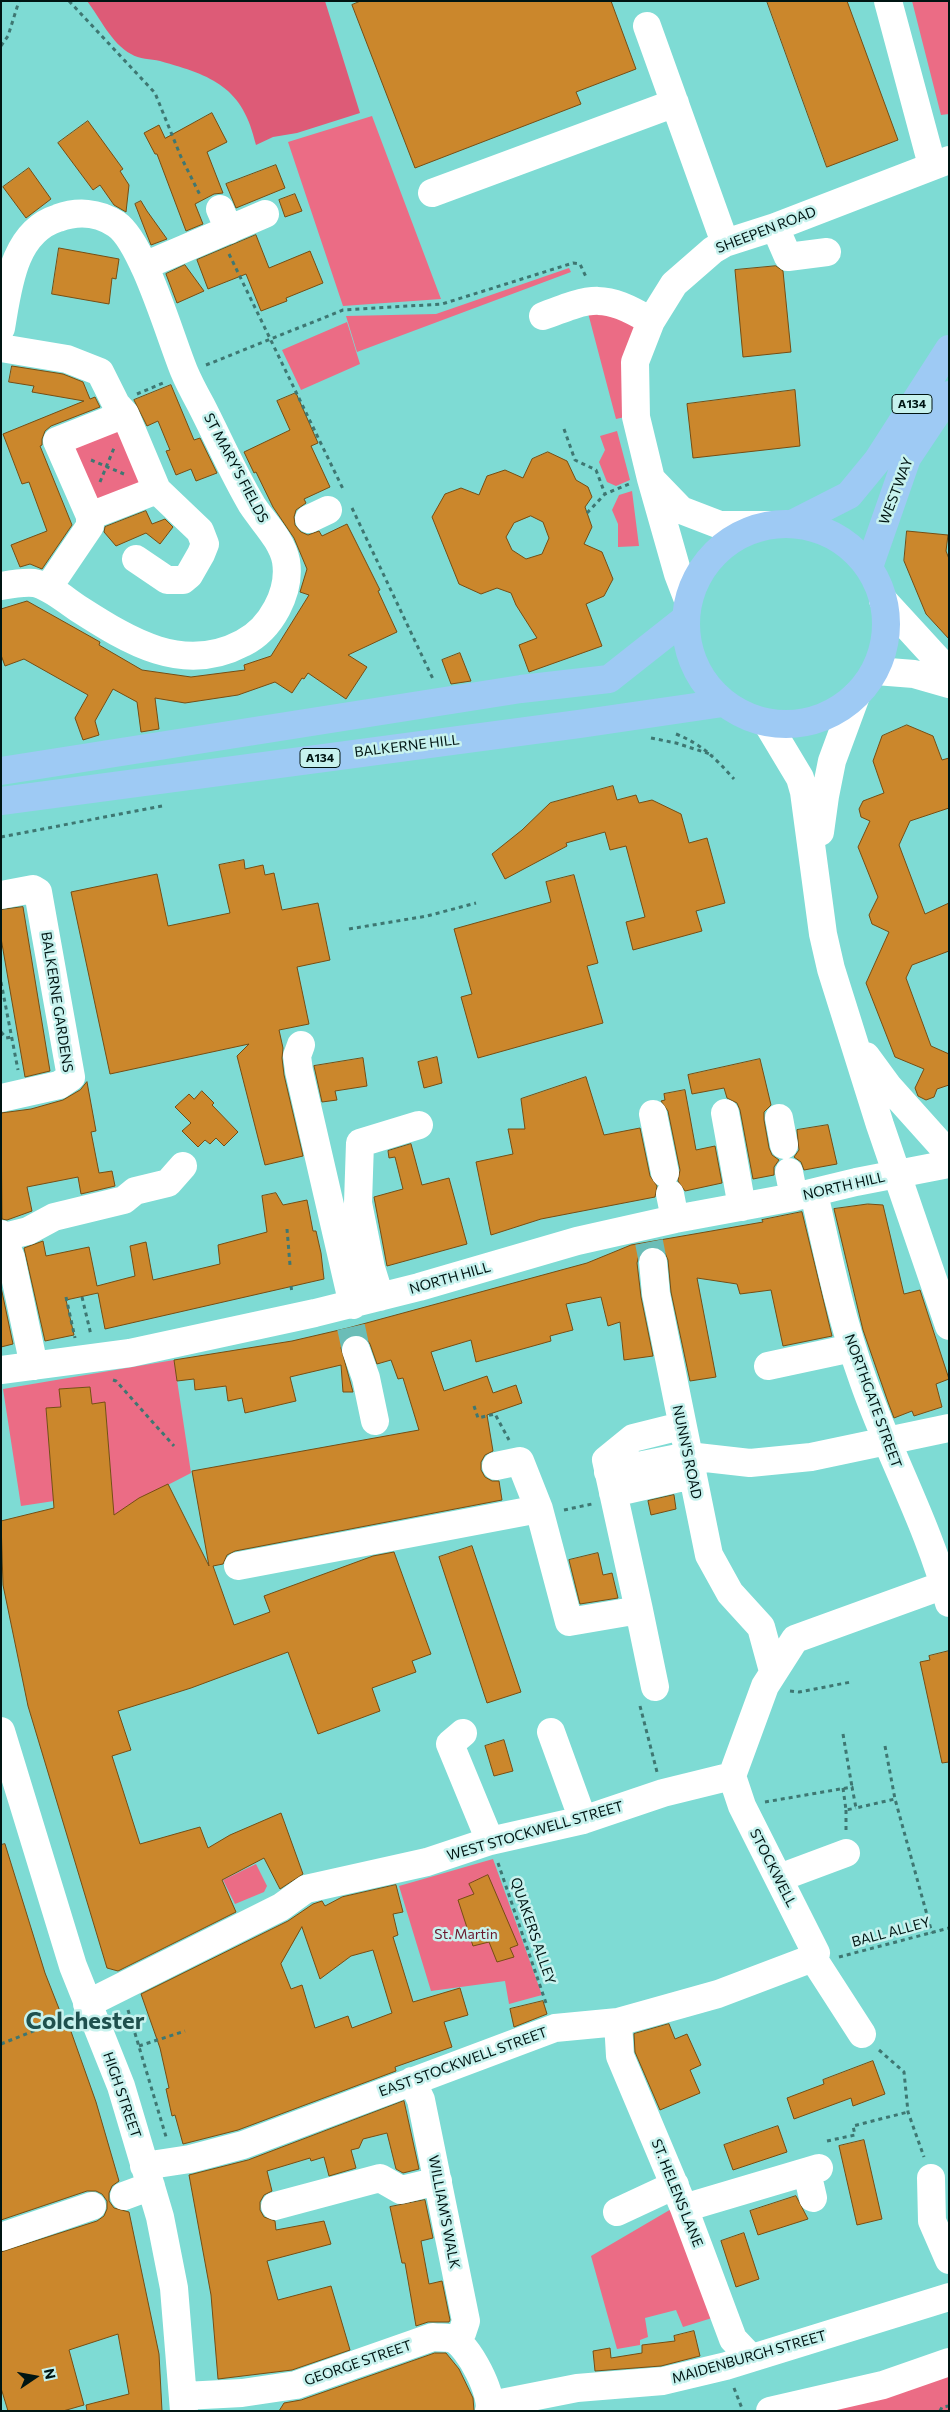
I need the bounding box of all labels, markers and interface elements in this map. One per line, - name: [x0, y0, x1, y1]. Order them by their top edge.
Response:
- street label: SHEEPEN ROAD: [714, 203, 818, 257]
- road number: A134: [892, 394, 932, 414]
- street label: ST MARY'S FIELDS: [200, 410, 272, 526]
- street label: WESTWAY: [876, 455, 916, 527]
- street label: BALKERNE HILL: [354, 731, 460, 761]
- road number: A134: [300, 748, 340, 768]
- street label: BALKERNE GARDENS: [38, 931, 76, 1073]
- street label: NORTH HILL: [801, 1168, 887, 1204]
- street label: NORTH HILL: [407, 1258, 493, 1298]
- street label: NORTHGATE STREET: [841, 1332, 905, 1470]
- street label: NUNN'S ROAD: [669, 1403, 705, 1501]
- street label: WEST STOCKWELL STREET: [445, 1798, 625, 1864]
- street label: STOCKWELL: [746, 1826, 800, 1910]
- street label: QUAKERS ALLEY: [507, 1875, 559, 1987]
- street label: BALL ALLEY: [850, 1913, 932, 1951]
- park label: St. Martin: [434, 1926, 498, 1942]
- district label: Colchester: [25, 2007, 145, 2035]
- street label: EAST STOCKWELL STREET: [377, 2024, 549, 2100]
- street label: HIGH STREET: [99, 2050, 145, 2140]
- street label: ST. HELENS LANE: [648, 2136, 706, 2250]
- street label: WILLIAM'S WALK: [425, 2154, 463, 2270]
- street label: MAIDENBURGH STREET: [670, 2327, 828, 2387]
- street label: GEORGE STREET: [302, 2337, 414, 2389]
- north arrow: [10, 2352, 60, 2402]
- text: N: [41, 2367, 60, 2381]

